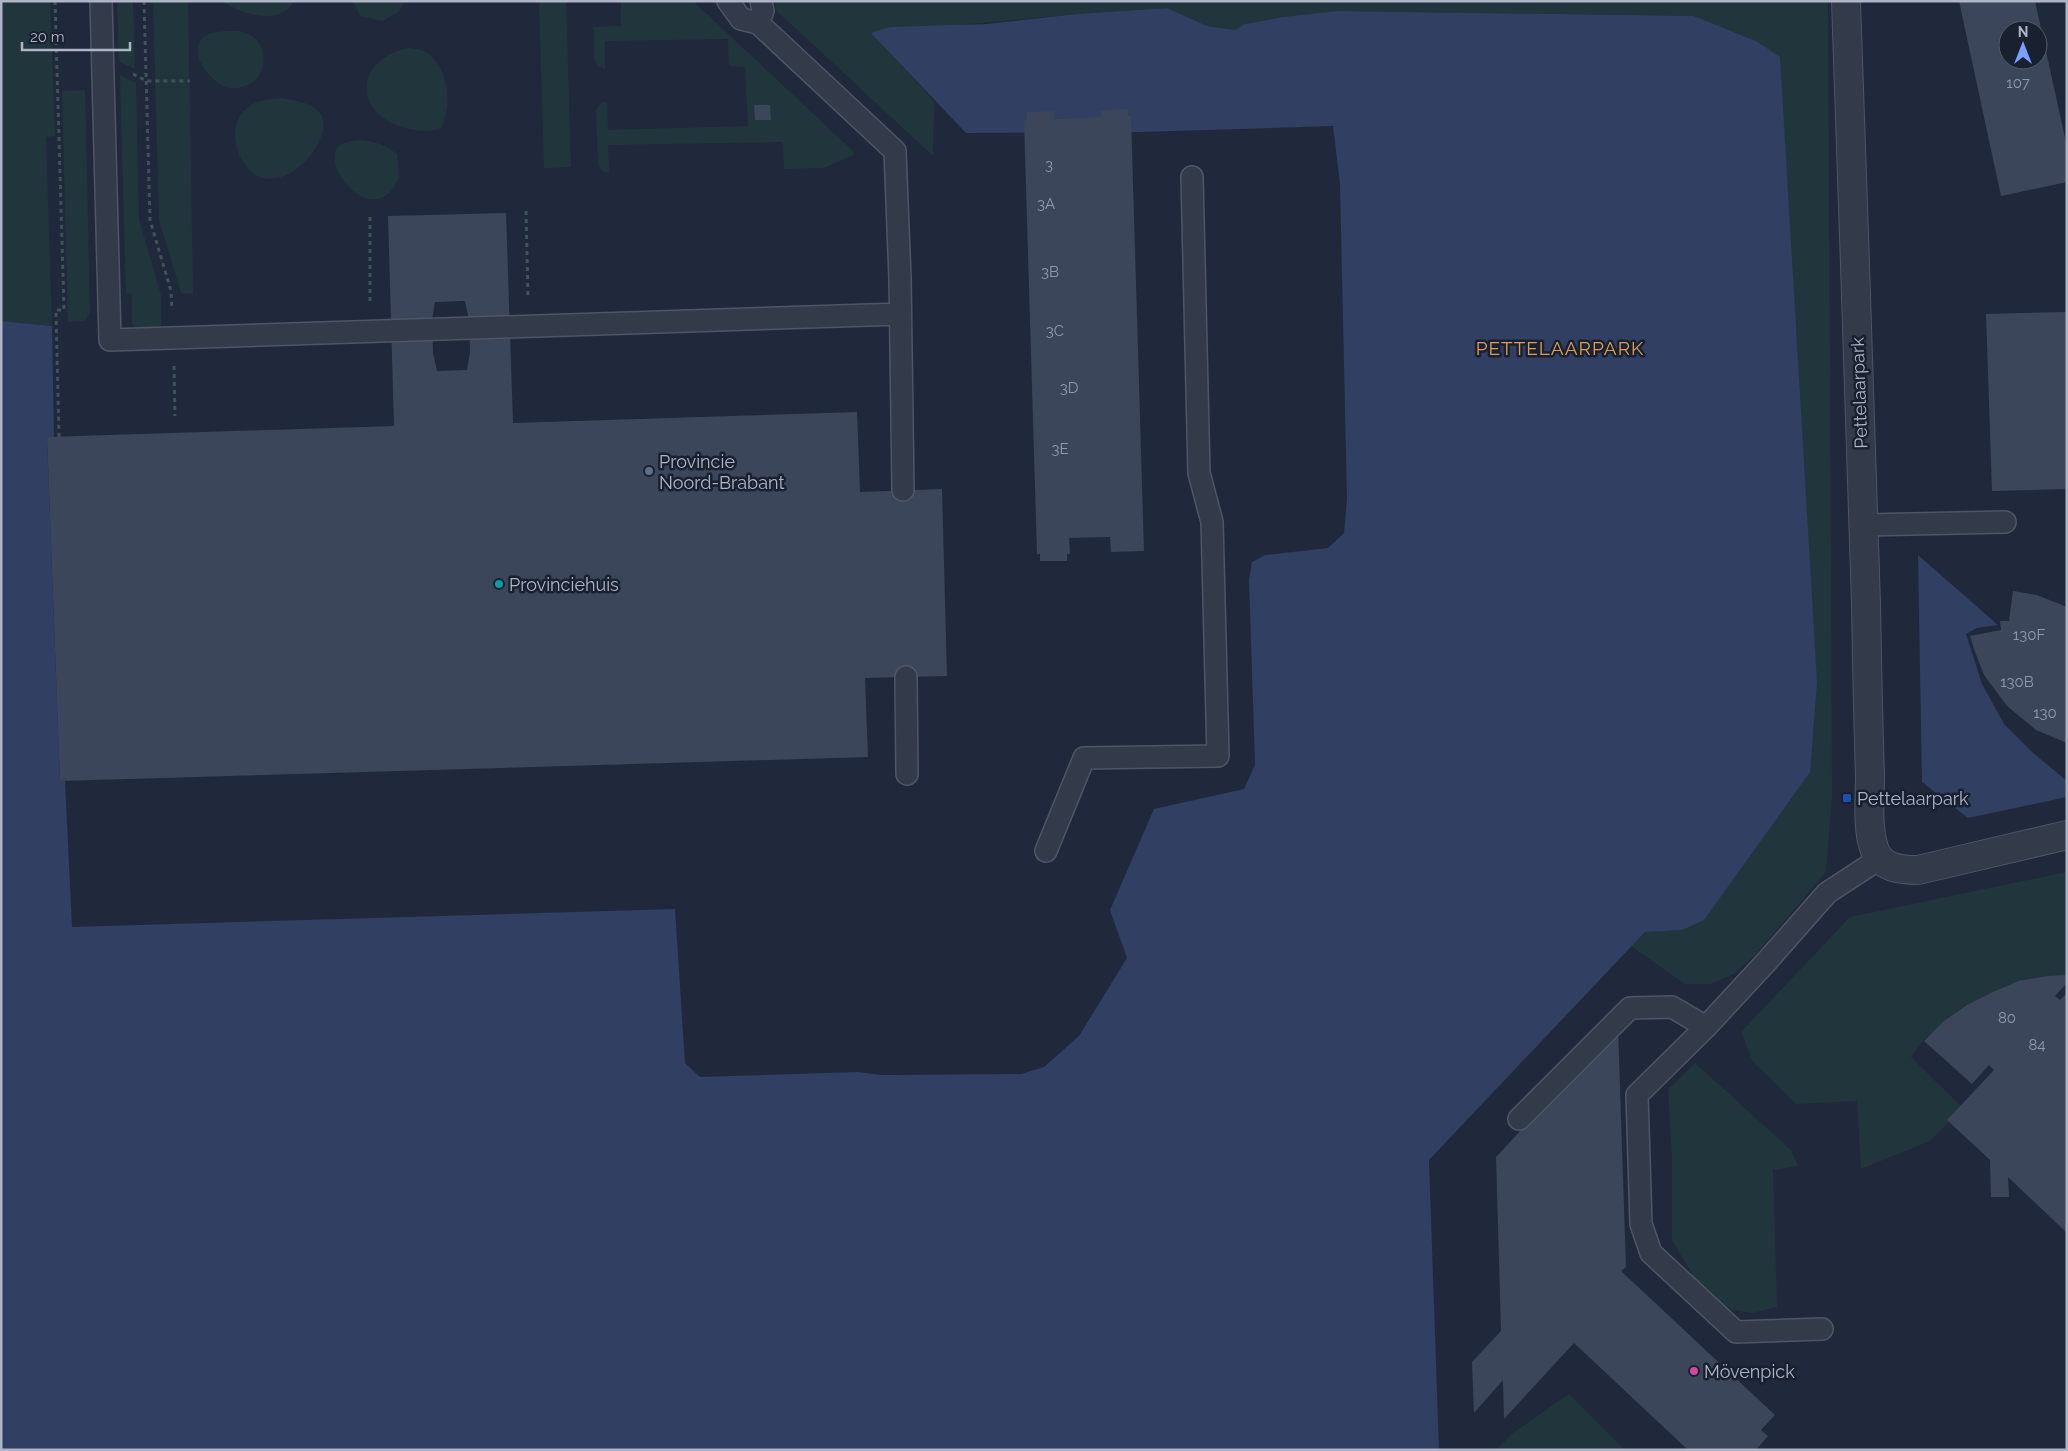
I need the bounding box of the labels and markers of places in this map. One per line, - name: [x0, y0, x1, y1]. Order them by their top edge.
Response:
- place label: Provincie Noord-Brabant: [659, 451, 784, 493]
- marker: Provincie Noord-Brabant: [643, 465, 655, 477]
- place label: Provinciehuis: [509, 574, 619, 595]
- marker: Provinciehuis: [493, 578, 505, 590]
- place label: Pettelaarpark: [1857, 788, 1969, 809]
- marker: Pettelaarpark: [1841, 792, 1853, 804]
- place label: Mövenpick: [1704, 1361, 1795, 1382]
- marker: Mövenpick: [1688, 1365, 1700, 1377]

